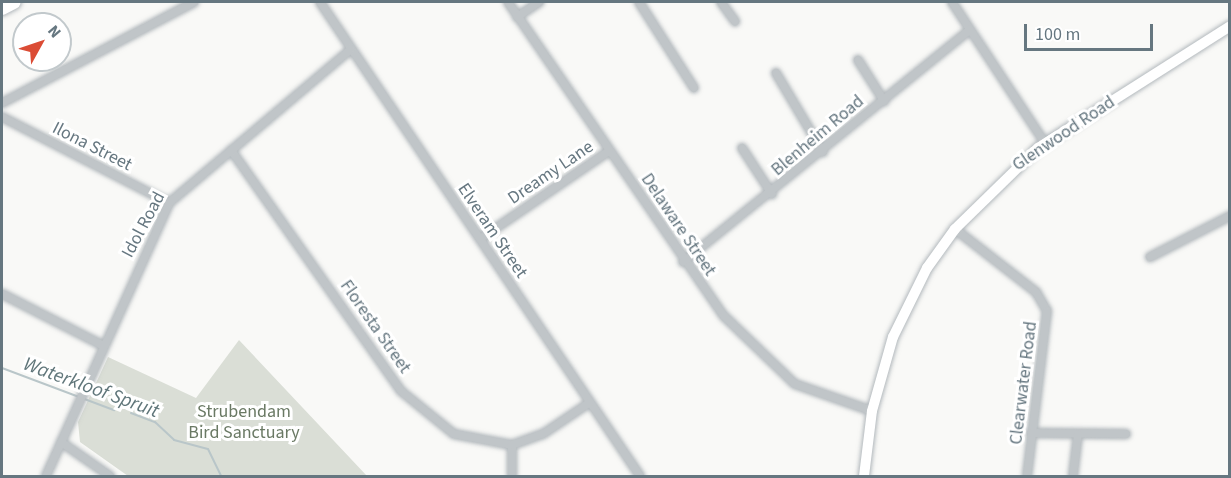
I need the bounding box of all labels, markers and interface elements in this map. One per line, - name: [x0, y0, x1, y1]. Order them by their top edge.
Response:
- north arrow: [12, 12, 72, 72]
- scale bar: [1027, 12, 1156, 50]
- text: N: [42, 21, 66, 43]
- text: 100 m: [1035, 22, 1080, 47]
- street label: Blenheim Road: [767, 91, 869, 181]
- street label: Glenwood Road: [1009, 92, 1119, 176]
- street label: Ilona Street: [48, 118, 136, 176]
- street label: Dreamy Lane: [504, 137, 598, 209]
- street label: Delaware Street: [636, 170, 720, 280]
- street label: Elveram Street: [452, 179, 532, 283]
- street label: Idol Road: [118, 188, 170, 262]
- street label: Floresta Street: [335, 276, 415, 378]
- street label: Clearwater Road: [1006, 320, 1042, 446]
- water label: Waterkloof Spruit: [20, 352, 162, 424]
- park label: Strubendam Bird Sanctuary: [188, 402, 300, 444]

